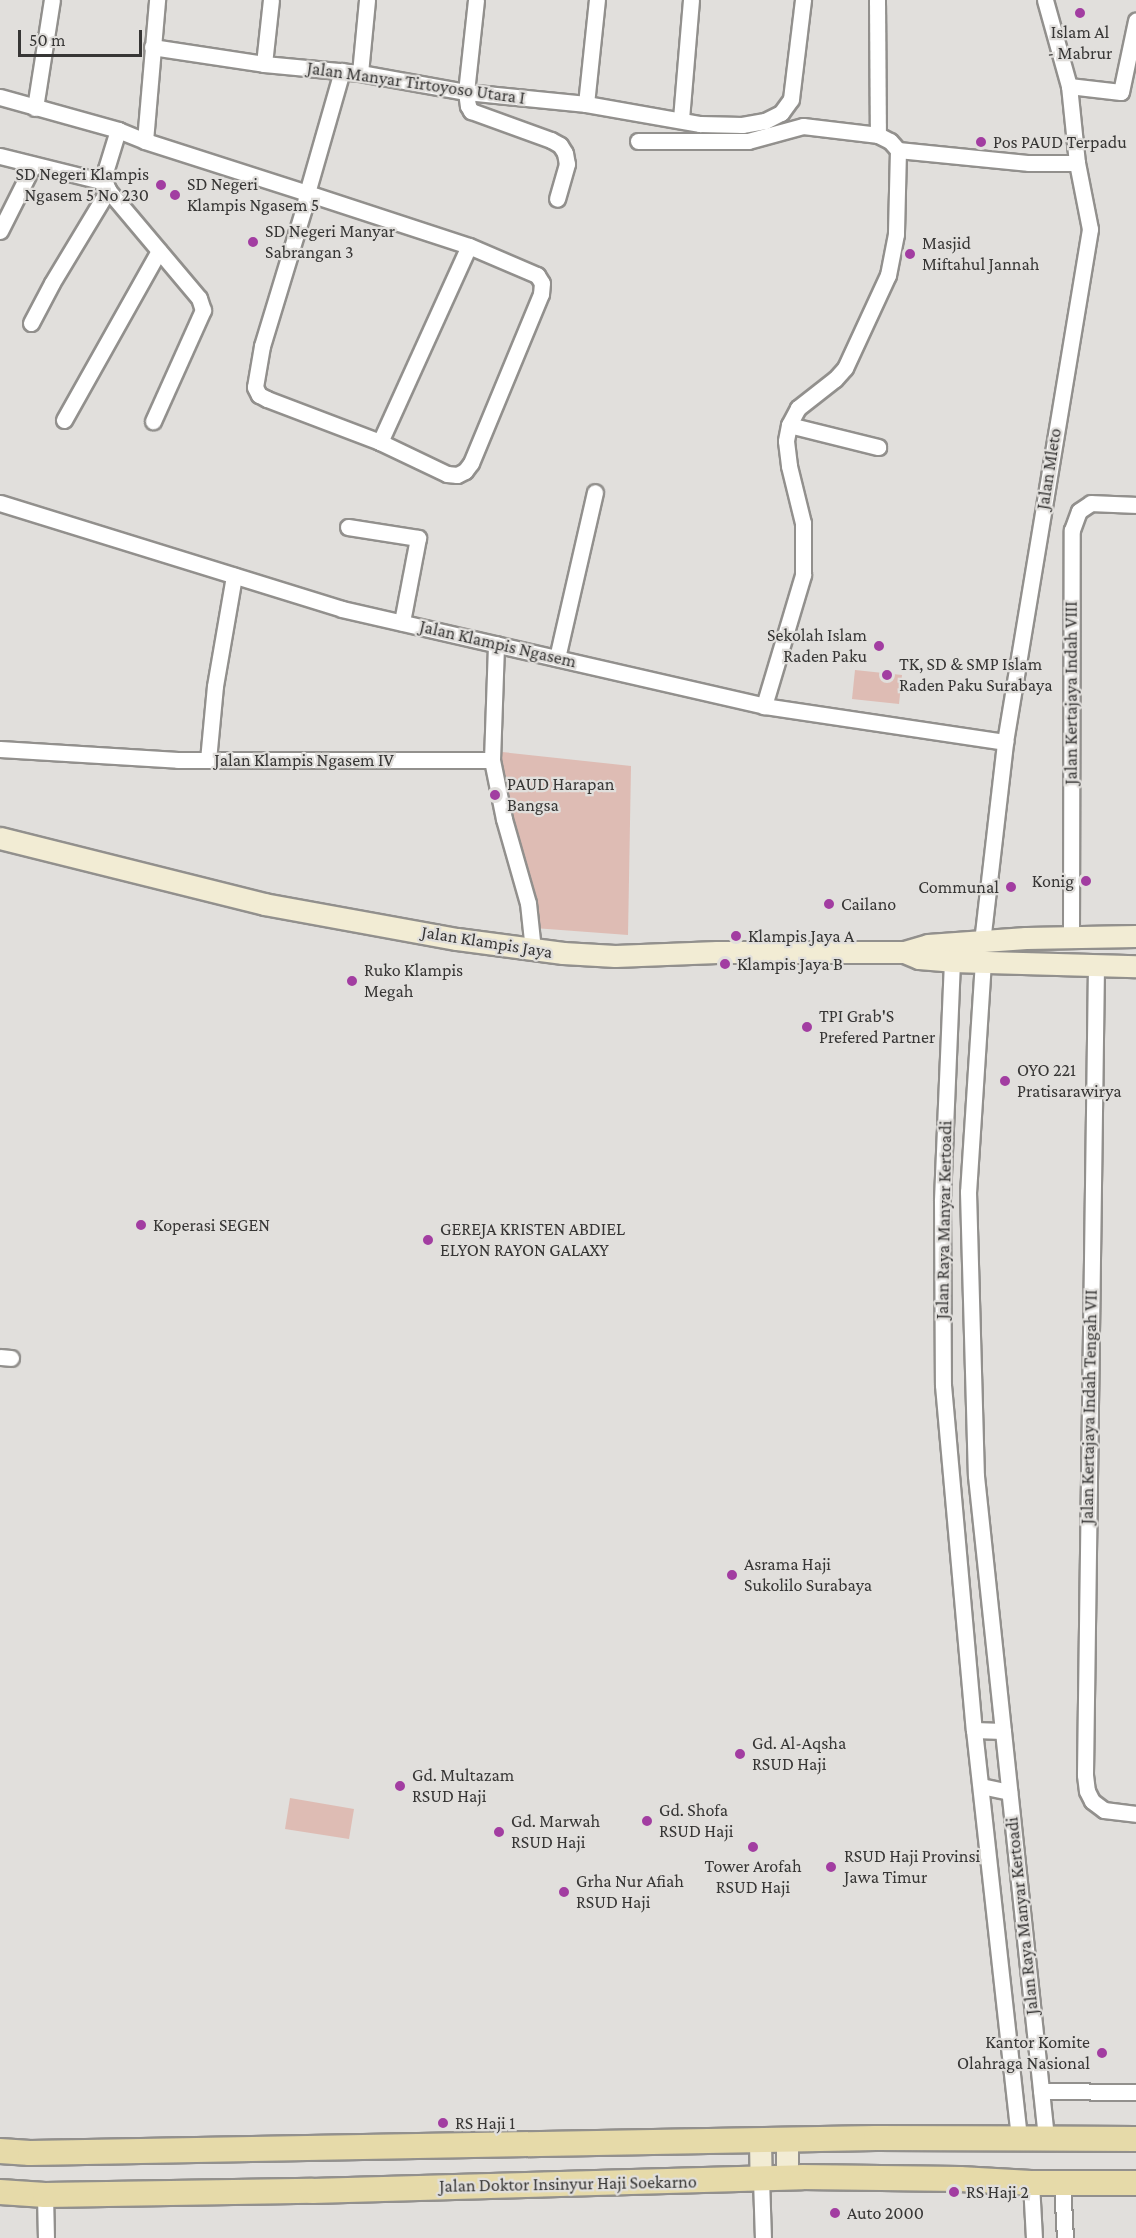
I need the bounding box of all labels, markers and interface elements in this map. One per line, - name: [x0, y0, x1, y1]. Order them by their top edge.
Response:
- marker: Islam Al - Mabrur: [1073, 6, 1087, 20]
- scale bar: [21, 18, 146, 56]
- place label: Islam Al - Mabrur: [1048, 22, 1112, 64]
- text: 50 m: [29, 30, 66, 50]
- street label: Jalan Manyar Tirtoyoso Utara I: [306, 57, 526, 109]
- place label: Pos PAUD Terpadu: [993, 131, 1127, 153]
- marker: Pos PAUD Terpadu: [974, 135, 988, 149]
- place label: SD Negeri Klampis Ngasem 5 No 230: [15, 164, 149, 207]
- place label: SD Negeri Klampis Ngasem 5: [187, 174, 319, 216]
- marker: SD Negeri Klampis Ngasem 5 No 230: [154, 178, 168, 192]
- marker: SD Negeri Klampis Ngasem 5: [168, 188, 182, 202]
- place label: SD Negeri Manyar Sabrangan 3: [265, 221, 395, 264]
- place label: Masjid Miftahul Jannah: [922, 233, 1039, 276]
- marker: SD Negeri Manyar Sabrangan 3: [246, 235, 260, 249]
- marker: Masjid Miftahul Jannah: [903, 247, 917, 261]
- street label: Jalan Mleto: [1032, 427, 1066, 511]
- street label: Jalan Kertajaya Indah VIII: [1060, 601, 1082, 785]
- street label: Jalan Klampis Ngasem: [418, 615, 578, 673]
- place label: Sekolah Islam Raden Paku: [767, 625, 867, 668]
- marker: Sekolah Islam Raden Paku: [872, 639, 886, 653]
- place label: TK, SD & SMP Islam Raden Paku Surabaya: [899, 654, 1052, 696]
- marker: TK, SD & SMP Islam Raden Paku Surabaya: [880, 668, 894, 682]
- street label: Jalan Klampis Ngasem IV: [214, 749, 394, 771]
- place label: PAUD Harapan Bangsa: [507, 774, 614, 816]
- marker: PAUD Harapan Bangsa: [488, 788, 502, 802]
- place label: Konig: [1032, 870, 1074, 892]
- marker: Konig: [1079, 874, 1093, 888]
- place label: Communal: [918, 876, 999, 898]
- marker: Communal: [1004, 880, 1018, 894]
- place label: Cailano: [841, 893, 896, 915]
- marker: Cailano: [822, 897, 836, 911]
- street label: Jalan Klampis Jaya: [420, 921, 554, 963]
- place label: Klampis Jaya A: [748, 925, 854, 947]
- marker: Klampis Jaya A: [729, 929, 743, 943]
- place label: Klampis Jaya B: [737, 953, 843, 975]
- marker: Klampis Jaya B: [718, 957, 732, 971]
- place label: Ruko Klampis Megah: [364, 960, 463, 1002]
- marker: Ruko Klampis Megah: [345, 974, 359, 988]
- place label: TPI Grab'S Prefered Partner: [819, 1006, 935, 1048]
- marker: TPI Grab'S Prefered Partner: [800, 1020, 814, 1034]
- place label: OYO 221 Pratisarawirya: [1017, 1060, 1122, 1102]
- marker: OYO 221 Pratisarawirya: [998, 1074, 1012, 1088]
- street label: Jalan Raya Manyar Kertoadi: [931, 1121, 957, 1319]
- place label: Koperasi SEGEN: [153, 1214, 270, 1236]
- marker: Koperasi SEGEN: [134, 1218, 148, 1232]
- place label: GEREJA KRISTEN ABDIEL ELYON RAYON GALAXY: [440, 1219, 625, 1262]
- marker: GEREJA KRISTEN ABDIEL ELYON RAYON GALAXY: [421, 1233, 435, 1247]
- street label: Jalan Kertajaya Indah Tengah VII: [1076, 1289, 1102, 1525]
- place label: Asrama Haji Sukolilo Surabaya: [744, 1554, 872, 1596]
- marker: Asrama Haji Sukolilo Surabaya: [725, 1568, 739, 1582]
- place label: Gd. Al-Aqsha RSUD Haji: [752, 1733, 846, 1776]
- marker: Gd. Al-Aqsha RSUD Haji: [733, 1747, 747, 1761]
- place label: Gd. Multazam RSUD Haji: [412, 1765, 514, 1808]
- marker: Gd. Multazam RSUD Haji: [393, 1779, 407, 1793]
- place label: Gd. Shofa RSUD Haji: [659, 1800, 733, 1842]
- place label: Gd. Marwah RSUD Haji: [511, 1811, 600, 1854]
- marker: Gd. Shofa RSUD Haji: [640, 1814, 654, 1828]
- street label: Jalan Raya Manyar Kertoadi: [1001, 1816, 1043, 2016]
- marker: Gd. Marwah RSUD Haji: [492, 1825, 506, 1839]
- marker: Tower Arofah RSUD Haji: [746, 1840, 760, 1854]
- place label: RSUD Haji Provinsi Jawa Timur: [844, 1846, 980, 1888]
- place label: Tower Arofah RSUD Haji: [704, 1856, 802, 1898]
- marker: RSUD Haji Provinsi Jawa Timur: [822, 1858, 840, 1876]
- place label: Grha Nur Afiah RSUD Haji: [576, 1871, 684, 1914]
- marker: Grha Nur Afiah RSUD Haji: [557, 1885, 571, 1899]
- place label: Kantor Komite Olahraga Nasional: [957, 2032, 1090, 2074]
- marker: Kantor Komite Olahraga Nasional: [1095, 2046, 1109, 2060]
- place label: RS Haji 1: [455, 2112, 515, 2134]
- marker: RS Haji 1: [436, 2116, 450, 2130]
- street label: Jalan Doktor Insinyur Haji Soekarno: [439, 2171, 697, 2197]
- place label: RS Haji 2: [966, 2181, 1029, 2203]
- marker: RS Haji 2: [947, 2185, 961, 2199]
- place label: Auto 2000: [847, 2202, 924, 2224]
- marker: Auto 2000: [828, 2206, 842, 2220]

